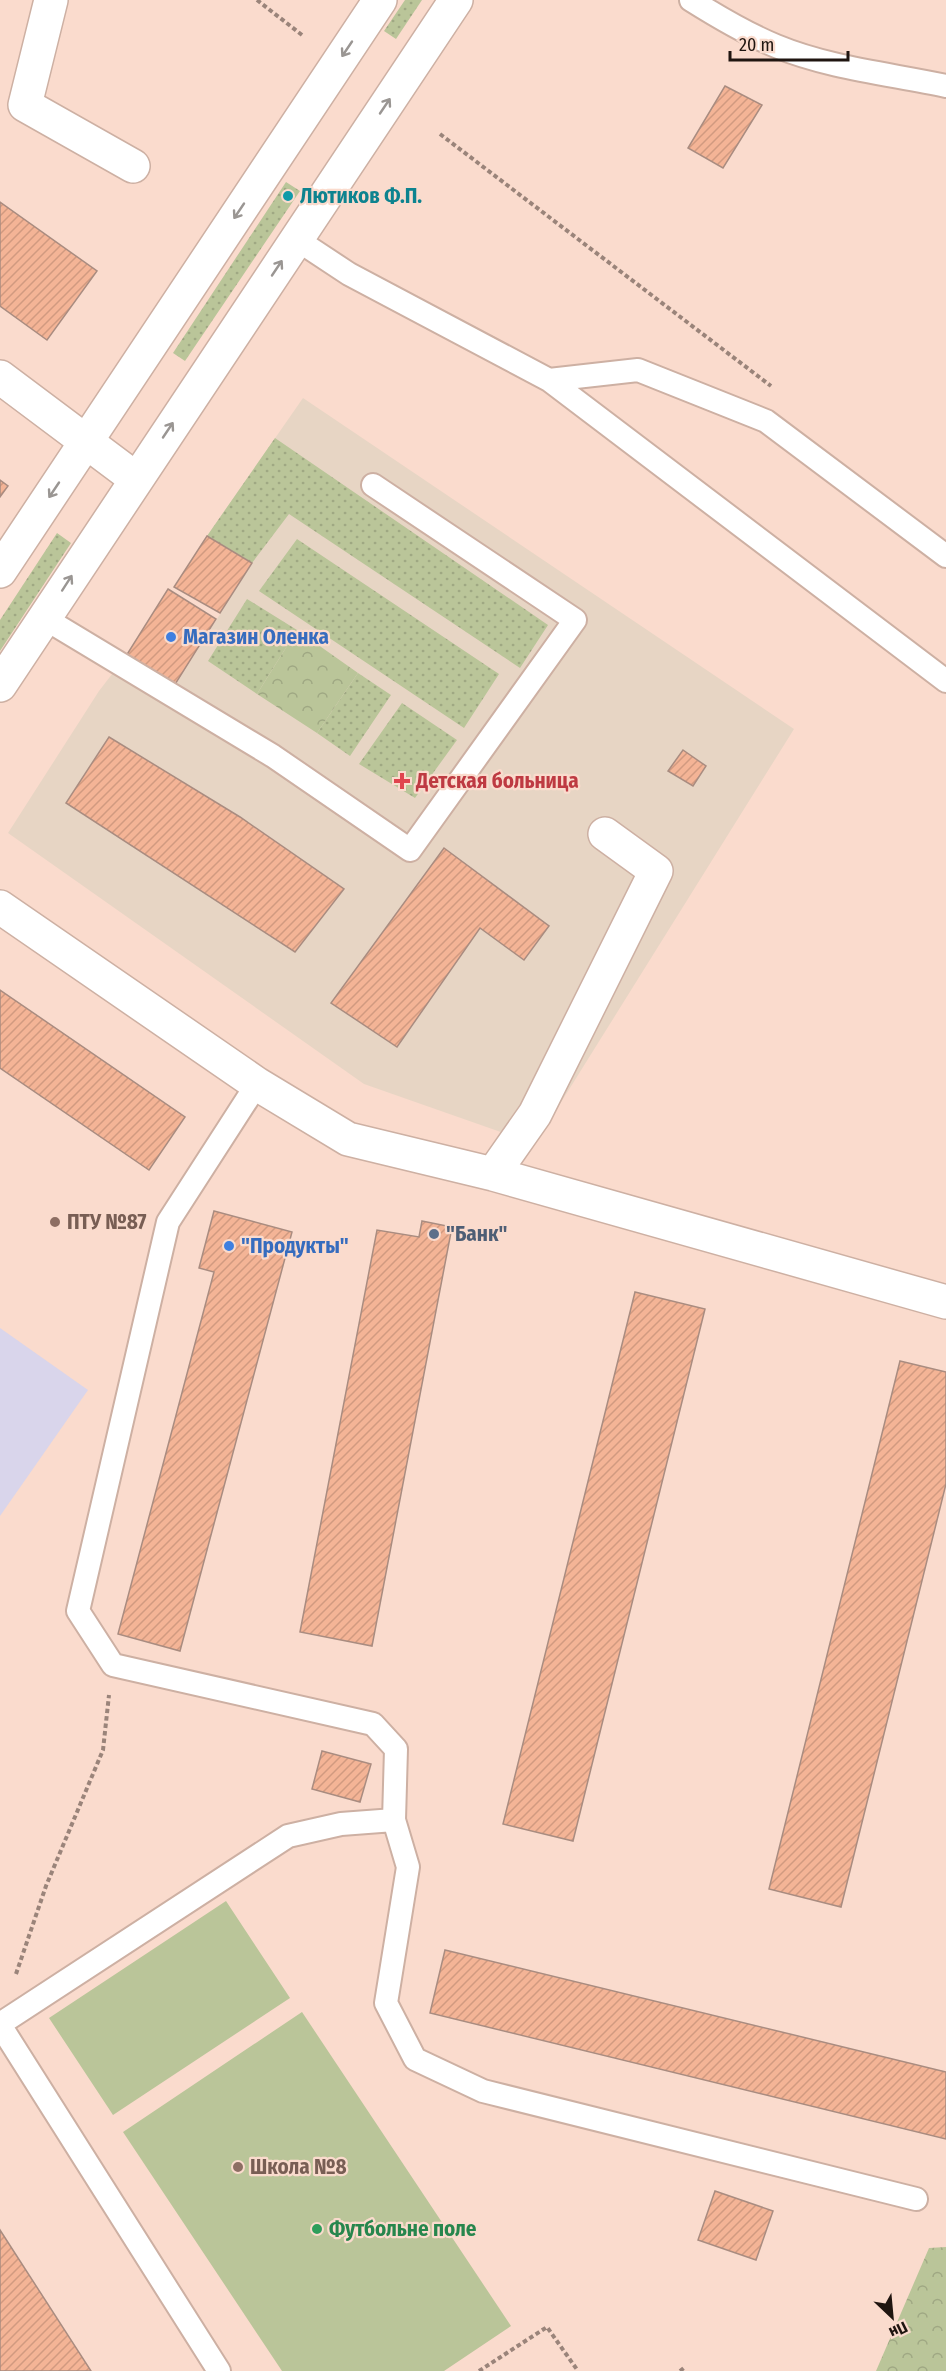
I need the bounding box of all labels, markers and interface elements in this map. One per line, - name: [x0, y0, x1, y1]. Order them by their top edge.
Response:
- scale bar: [730, 24, 848, 62]
- text: 20 m: [739, 34, 774, 56]
- one-way arrow: [341, 40, 354, 57]
- one-way arrow: [380, 98, 392, 115]
- place label: Лютиков Ф.П.: [300, 183, 422, 209]
- marker: Лютиков Ф.П.: [281, 189, 295, 203]
- one-way arrow: [233, 202, 245, 219]
- one-way arrow: [271, 260, 283, 277]
- one-way arrow: [163, 422, 175, 439]
- one-way arrow: [47, 481, 59, 498]
- one-way arrow: [61, 575, 73, 592]
- place label: Магазин Оленка: [183, 624, 329, 650]
- marker: Магазин Оленка: [164, 630, 178, 644]
- place label: Детская больница: [415, 768, 579, 794]
- marker: Детская больница: [393, 772, 411, 790]
- place label: ПТУ №87: [67, 1209, 147, 1235]
- marker: ПТУ №87: [48, 1215, 62, 1229]
- place label: "Банк": [446, 1221, 507, 1247]
- marker: "Банк": [427, 1227, 441, 1241]
- place label: "Продукты": [241, 1233, 349, 1259]
- marker: "Продукты": [222, 1239, 236, 1253]
- place label: Школа №8: [250, 2154, 347, 2180]
- marker: Школа №8: [231, 2160, 245, 2174]
- place label: Футбольне поле: [329, 2216, 477, 2242]
- marker: Футбольне поле: [310, 2222, 324, 2236]
- north arrow: [862, 2287, 922, 2347]
- text: Пн: [886, 2318, 911, 2343]

